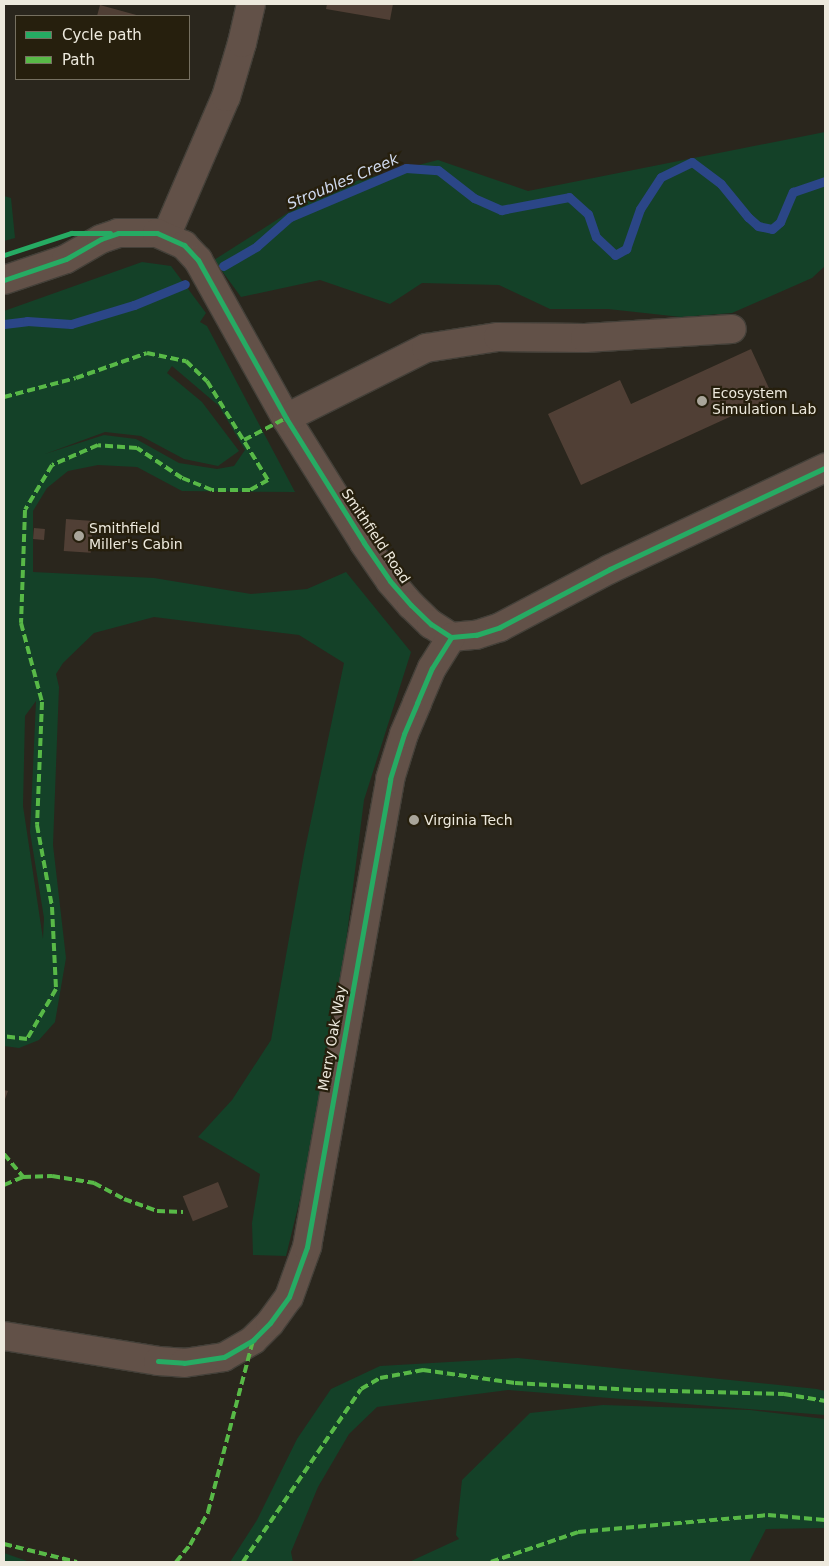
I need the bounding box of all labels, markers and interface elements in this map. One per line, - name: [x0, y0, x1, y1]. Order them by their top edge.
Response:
- legend: [15, 15, 190, 80]
- text: Cycle path: [62, 26, 142, 44]
- text: Path: [62, 51, 95, 69]
- water label: Stroubles Creek: [284, 150, 402, 214]
- place label: Ecosystem Simulation Lab: [712, 385, 816, 418]
- marker: Ecosystem Simulation Lab: [696, 395, 708, 407]
- street label: Smithfield Road: [338, 485, 414, 587]
- place label: Smithfield Miller's Cabin: [89, 520, 183, 552]
- marker: Smithfield Miller's Cabin: [73, 530, 85, 542]
- place label: Virginia Tech: [424, 812, 513, 828]
- marker: Virginia Tech: [408, 814, 420, 826]
- street label: Merry Oak Way: [314, 984, 350, 1092]

